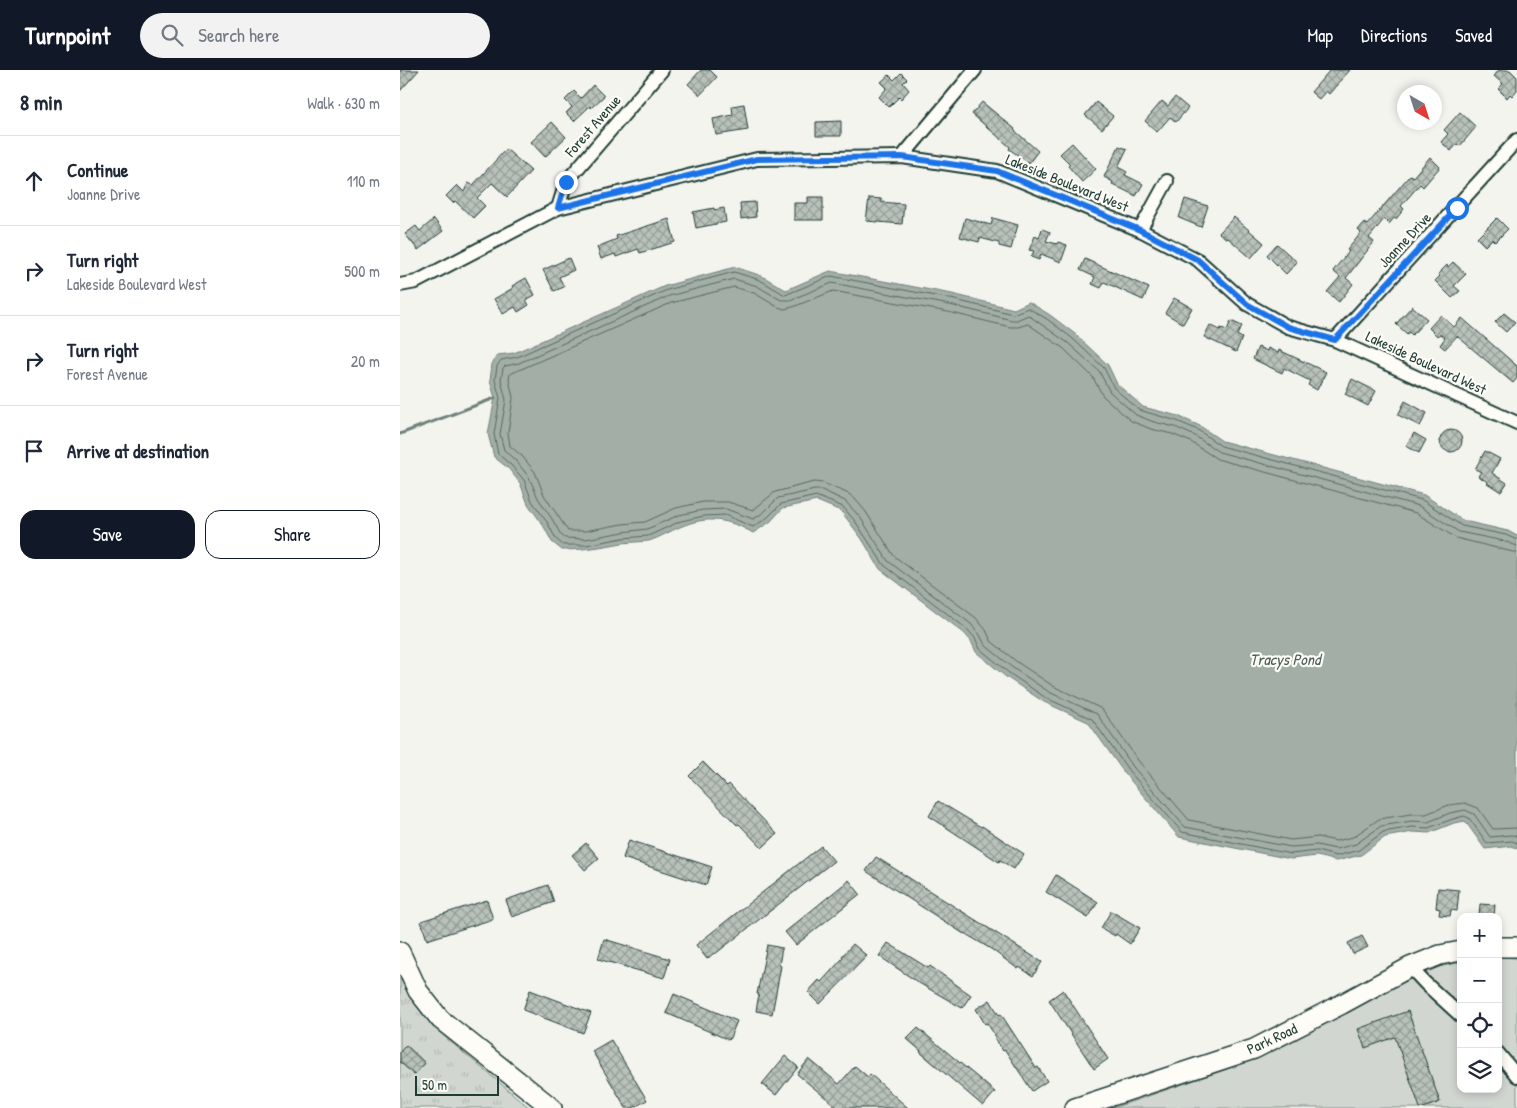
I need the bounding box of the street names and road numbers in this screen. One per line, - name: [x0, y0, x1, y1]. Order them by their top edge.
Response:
- street label: Forest Avenue: [559, 90, 625, 162]
- street label: Lakeside Boulevard West: [1003, 148, 1133, 217]
- street label: Joanne Drive: [1374, 207, 1436, 272]
- street label: Lakeside Boulevard West: [1363, 325, 1491, 400]
- street label: Park Road: [1243, 1018, 1300, 1059]

